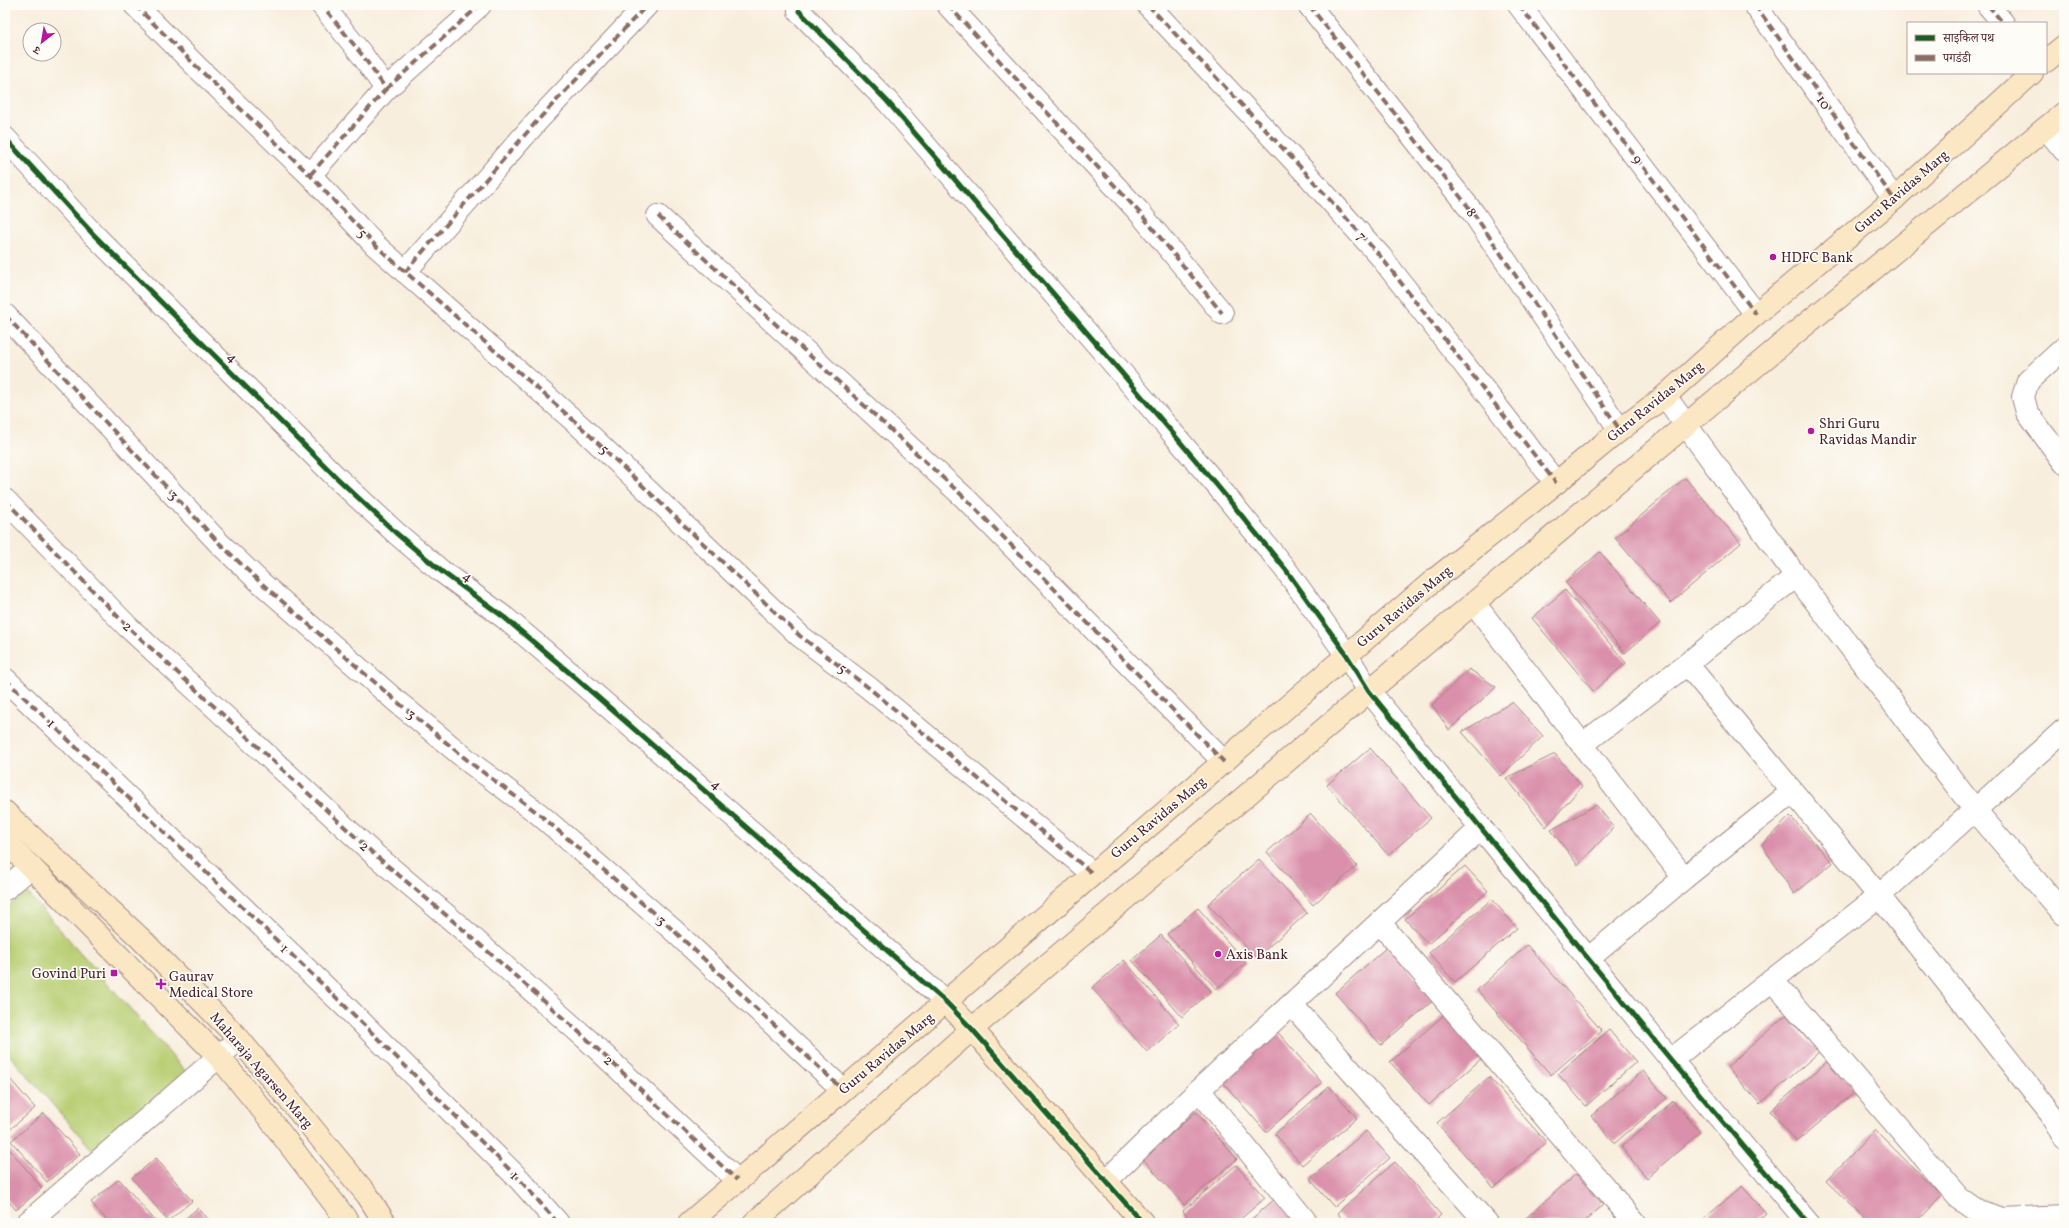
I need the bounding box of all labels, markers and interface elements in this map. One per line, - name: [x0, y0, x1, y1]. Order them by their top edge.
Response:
- north arrow: [22, 22, 62, 62]
- legend: [1907, 22, 2047, 74]
- text: साइकिल पथ: [1942, 30, 1995, 47]
- text: उ: [30, 41, 45, 58]
- text: पगडंडी: [1942, 51, 1972, 67]
- street label: 10: [1811, 92, 1835, 114]
- street label: Guru Ravidas Marg: [1851, 146, 1953, 238]
- street label: 9: [1627, 151, 1647, 169]
- street label: 8: [1461, 204, 1481, 221]
- street label: 5: [353, 225, 371, 243]
- street label: 7: [1351, 228, 1370, 246]
- place label: HDFC Bank: [1781, 249, 1854, 268]
- marker: HDFC Bank: [1768, 252, 1778, 262]
- street label: 4: [222, 348, 242, 368]
- street label: Guru Ravidas Marg: [1604, 357, 1708, 447]
- place label: Shri Guru Ravidas Mandir: [1819, 415, 1917, 450]
- marker: Shri Guru Ravidas Mandir: [1806, 426, 1816, 436]
- street label: 5: [595, 441, 613, 459]
- street label: 3: [164, 487, 182, 505]
- street label: Guru Ravidas Marg: [1353, 562, 1457, 653]
- street label: 4: [458, 567, 476, 587]
- street label: 2: [118, 618, 136, 637]
- street label: 5: [834, 660, 851, 679]
- street label: 3: [402, 706, 420, 725]
- street label: 1: [43, 715, 59, 733]
- street label: Guru Ravidas Marg: [1107, 773, 1211, 864]
- street label: 4: [707, 775, 725, 795]
- street label: 2: [355, 838, 373, 857]
- street label: 3: [652, 912, 670, 931]
- street label: 1: [275, 940, 293, 958]
- place label: Axis Bank: [1226, 946, 1288, 965]
- marker: Axis Bank: [1213, 949, 1223, 959]
- place label: Govind Puri: [32, 965, 106, 984]
- marker: Govind Puri: [109, 968, 119, 978]
- place label: Gaurav Medical Store: [169, 968, 254, 1003]
- marker: Gaurav Medical Store: [156, 979, 166, 989]
- street label: Maharaja Agarsen Marg: [205, 1009, 317, 1133]
- street label: Guru Ravidas Marg: [835, 1009, 939, 1100]
- street label: 2: [599, 1052, 617, 1071]
- street label: 1: [505, 1167, 523, 1185]

